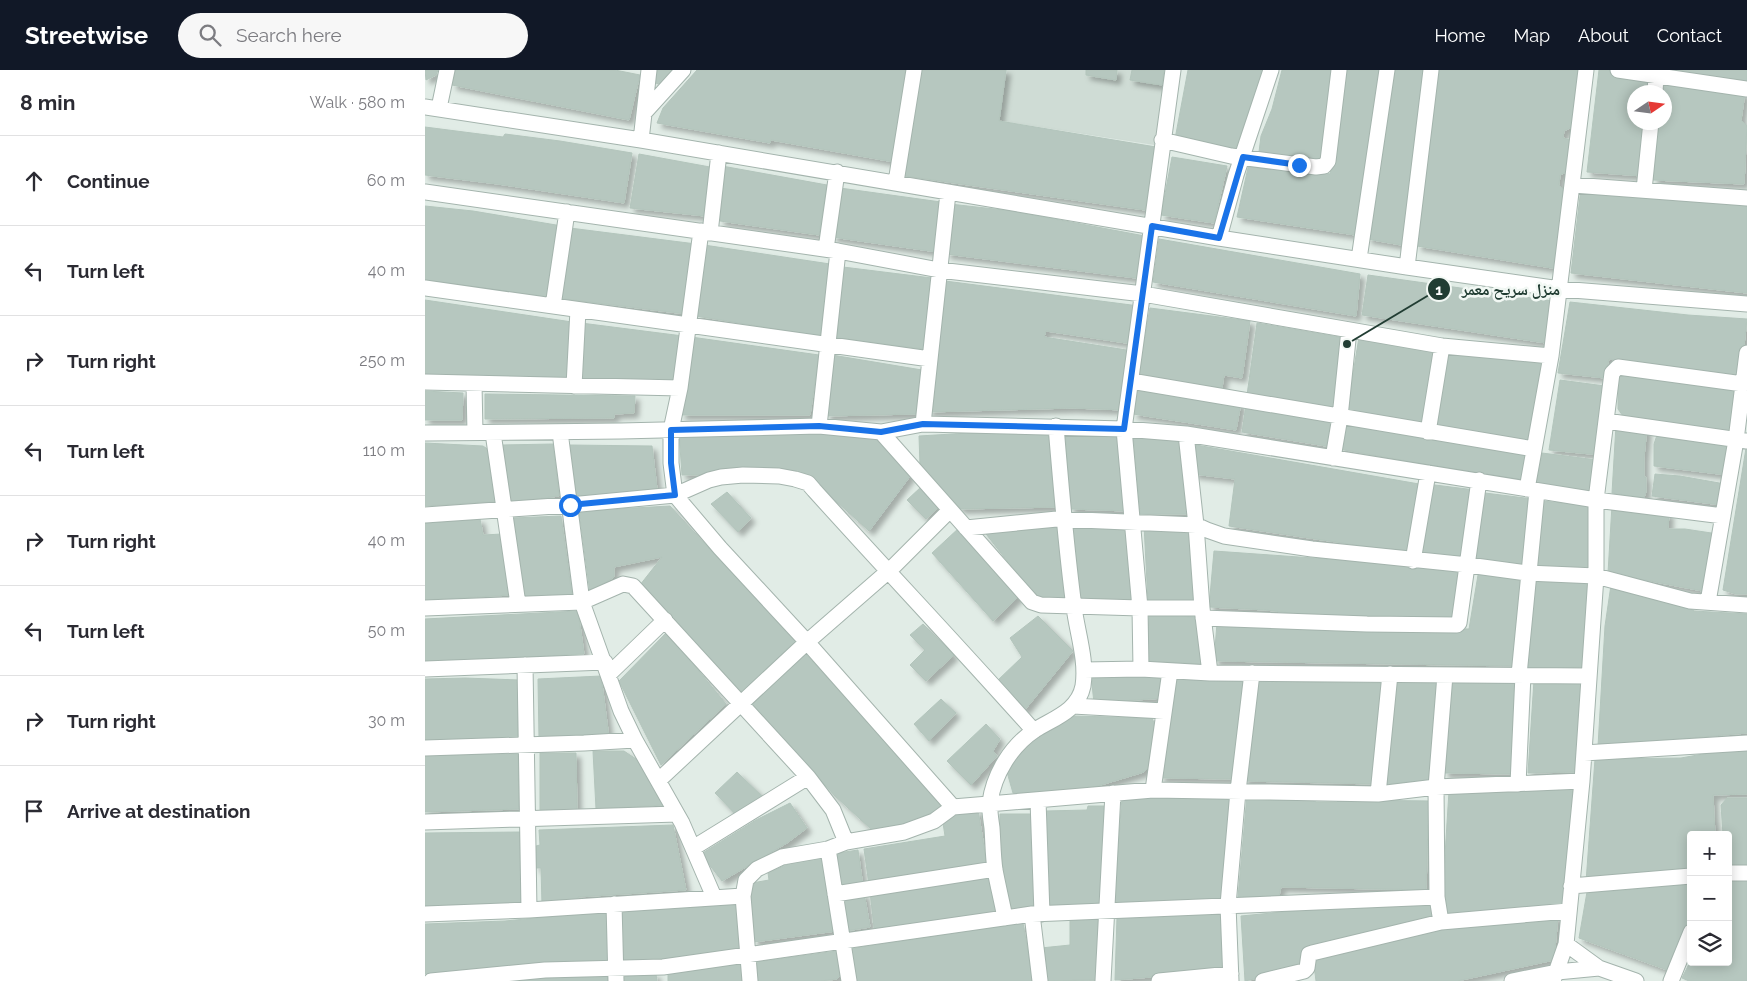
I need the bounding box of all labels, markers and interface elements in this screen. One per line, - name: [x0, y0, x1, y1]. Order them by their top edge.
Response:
- search box: [178, 13, 528, 58]
- text: Streetwise: [25, 21, 148, 50]
- icon: search: [196, 21, 224, 49]
- text: Search here: [236, 24, 342, 46]
- text: Home: [1434, 25, 1485, 46]
- text: Map: [1513, 25, 1550, 46]
- text: About: [1578, 25, 1629, 46]
- text: Contact: [1657, 25, 1722, 46]
- north arrow: [1627, 85, 1672, 130]
- text: 8 min: [20, 90, 75, 115]
- text: Walk · 580 m: [310, 93, 405, 112]
- route end: [1288, 154, 1311, 177]
- icon: ahead: [20, 167, 48, 195]
- text: Continue: [67, 170, 150, 192]
- text: 60 m: [367, 171, 405, 190]
- icon: left: [20, 257, 48, 285]
- text: Turn left: [67, 260, 144, 282]
- text: 40 m: [368, 261, 405, 280]
- callout: منزل سريح معمر: [1427, 274, 1570, 305]
- text: منزل سريح معمر: [1461, 280, 1560, 300]
- text: 1: [1435, 281, 1443, 299]
- icon: right: [20, 347, 48, 375]
- text: Turn right: [67, 350, 156, 372]
- text: 250 m: [359, 351, 405, 370]
- icon: left: [20, 437, 48, 465]
- text: Turn left: [67, 440, 144, 462]
- text: 110 m: [363, 441, 405, 460]
- route start: [559, 494, 582, 517]
- icon: right: [20, 527, 48, 555]
- text: Turn right: [67, 530, 156, 552]
- text: 40 m: [368, 531, 405, 550]
- icon: left: [20, 617, 48, 645]
- text: Turn left: [67, 620, 144, 642]
- text: 50 m: [368, 621, 405, 640]
- icon: right: [20, 707, 48, 735]
- text: Turn right: [67, 710, 156, 732]
- text: 30 m: [368, 711, 405, 730]
- icon: arrive: [20, 797, 48, 825]
- text: Arrive at destination: [67, 800, 251, 822]
- map controls: [1687, 831, 1732, 966]
- button: +: [1687, 831, 1732, 876]
- button: −: [1687, 876, 1732, 921]
- button: layers: [1687, 921, 1732, 966]

